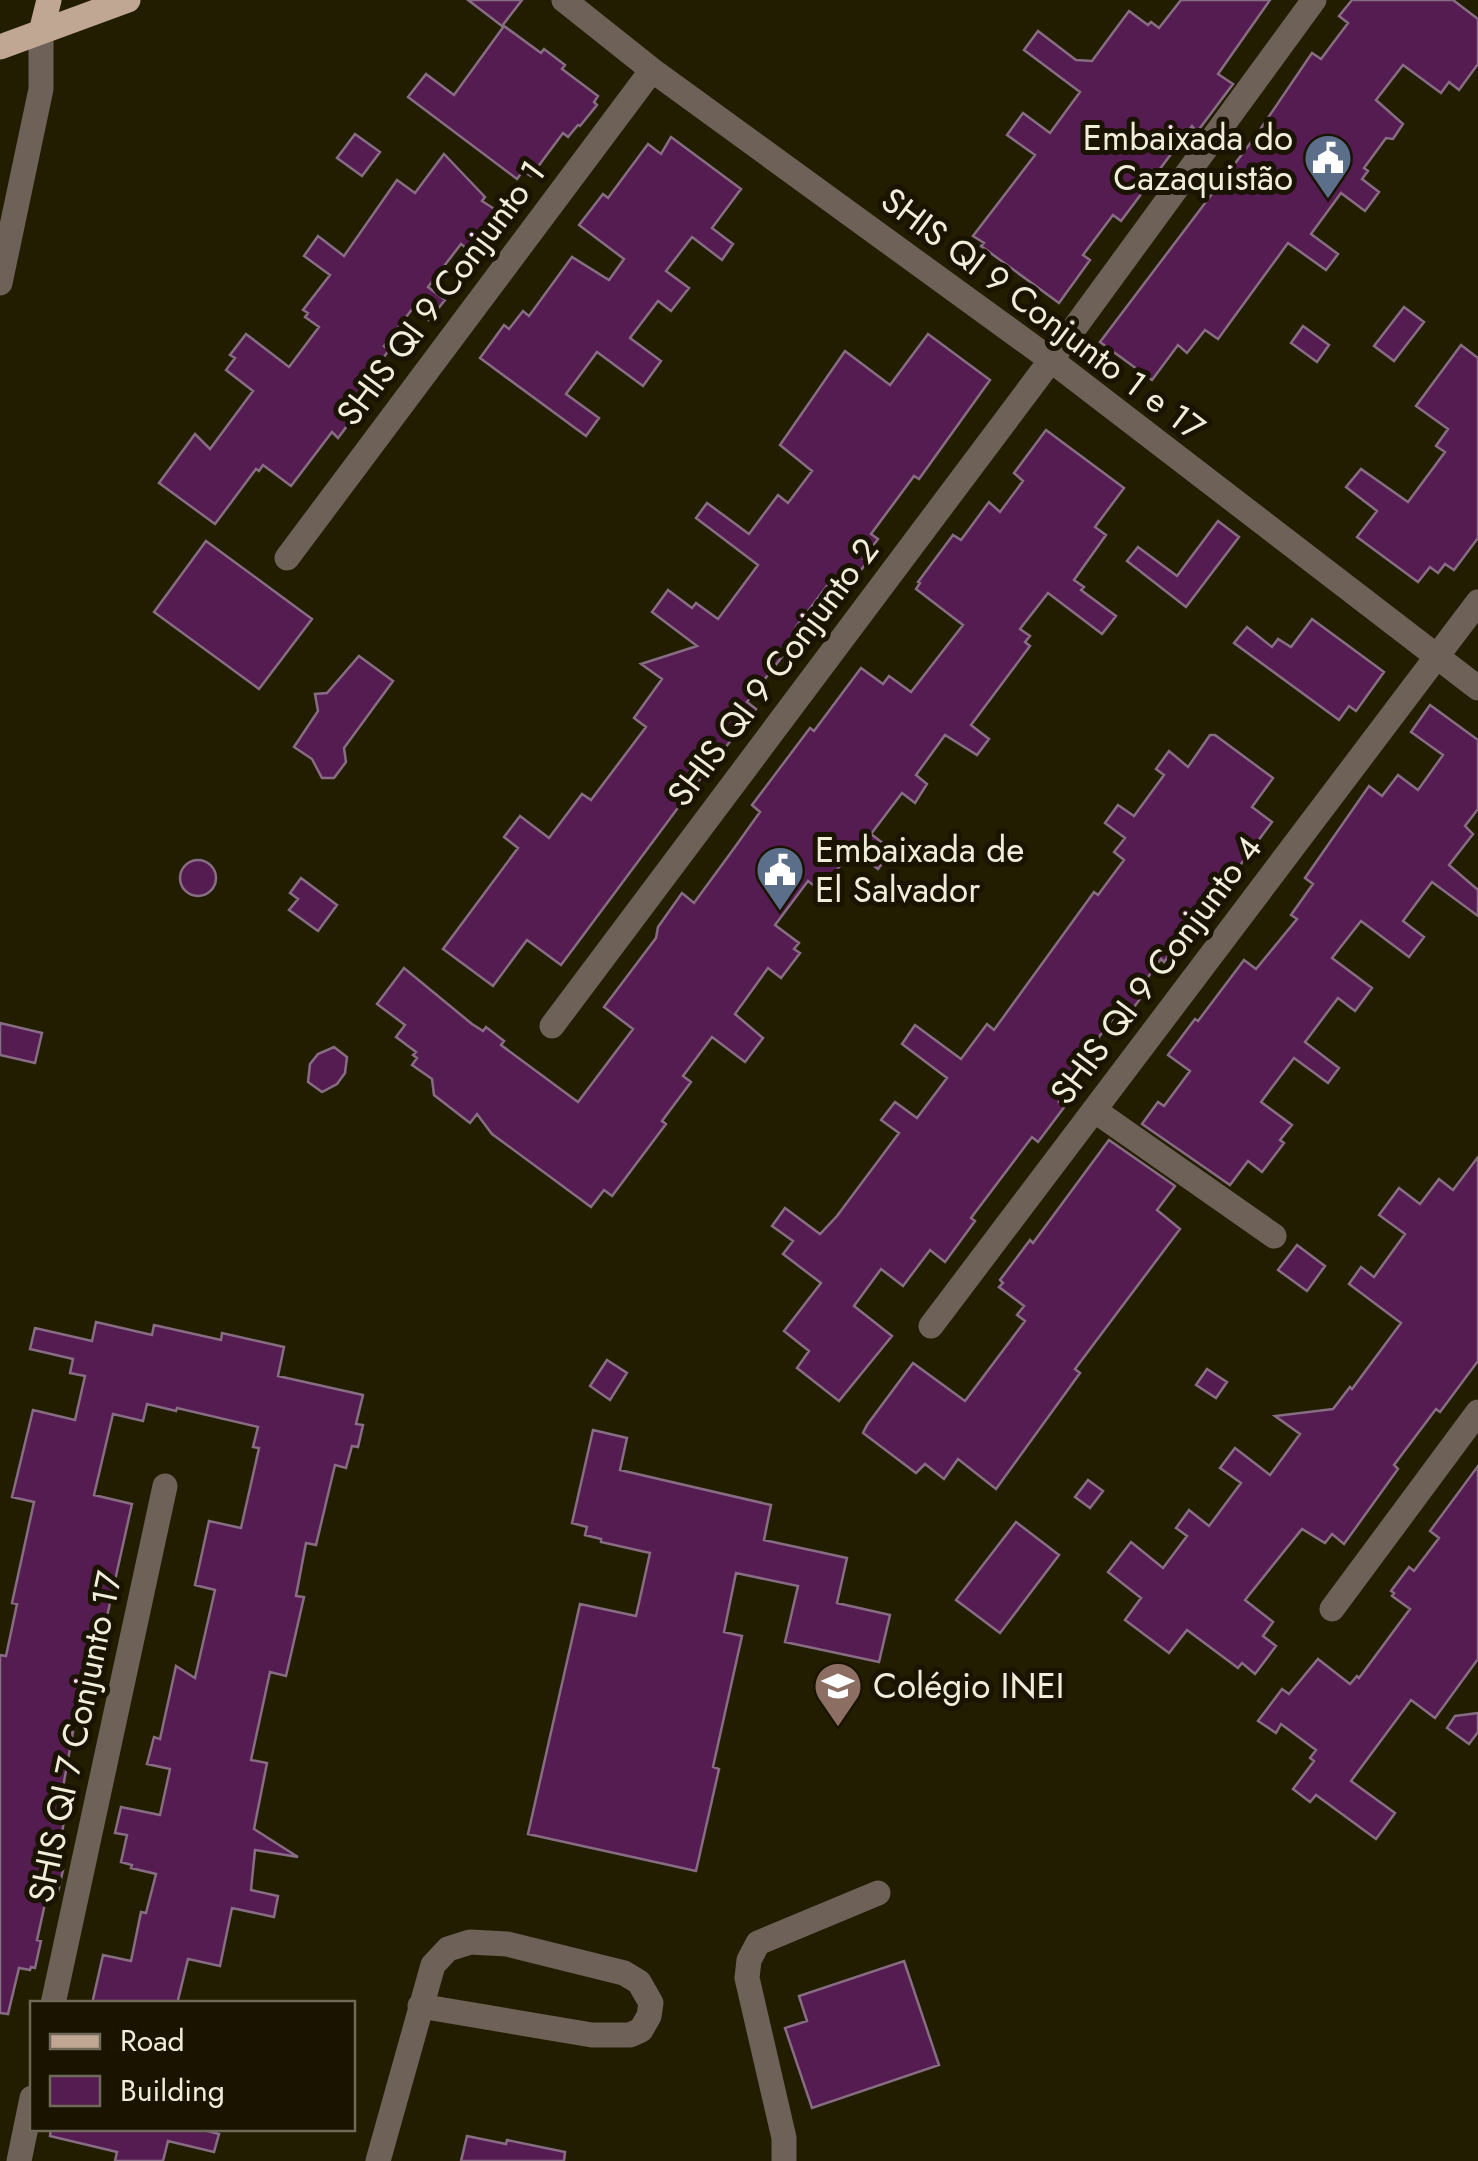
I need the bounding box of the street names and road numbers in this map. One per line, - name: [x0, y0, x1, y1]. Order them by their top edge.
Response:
- street label: SHIS QI 9 Conjunto 1: [325, 150, 557, 436]
- street label: SHIS QI 9 Conjunto 1 e 17: [871, 176, 1216, 453]
- street label: SHIS QI 9 Conjunto 2: [655, 527, 891, 817]
- street label: SHIS QI 9 Conjunto 4: [1038, 825, 1274, 1115]
- street label: SHIS QI 7 Conjunto 17: [15, 1566, 135, 1907]

